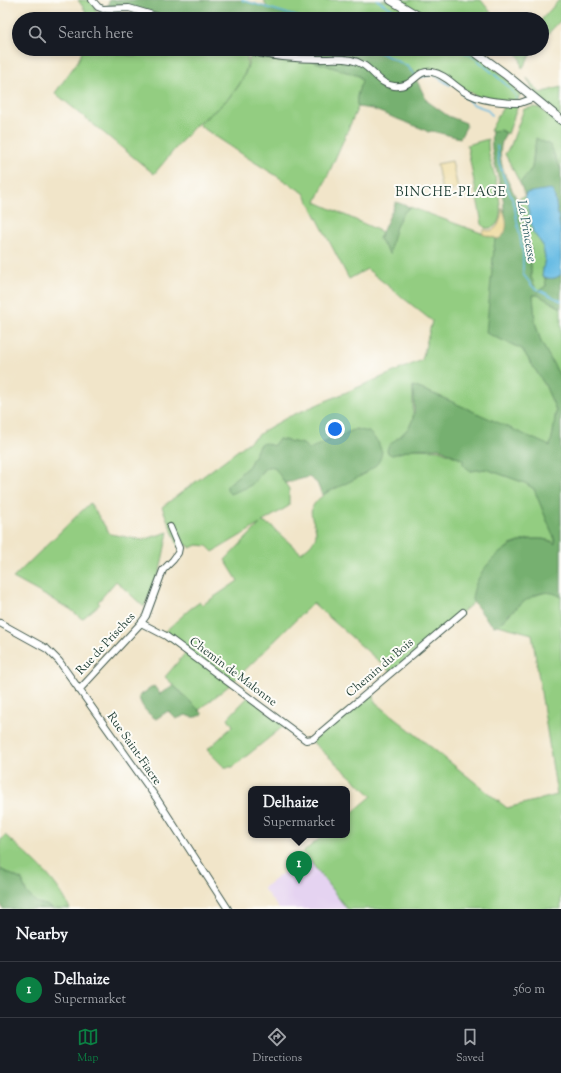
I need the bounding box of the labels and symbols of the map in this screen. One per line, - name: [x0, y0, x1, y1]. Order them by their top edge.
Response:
- district label: BINCHE-PLAGE: [395, 184, 507, 202]
- water label: La Princesse: [512, 199, 540, 263]
- your location: [325, 419, 345, 439]
- street label: Rue de Prisches: [72, 608, 140, 679]
- street label: Chemin de Malonne: [185, 633, 281, 711]
- street label: Chemin du Bois: [342, 634, 418, 702]
- street label: Rue Saint-Fiacre: [102, 709, 166, 789]
- pin: 1: [286, 851, 312, 884]

